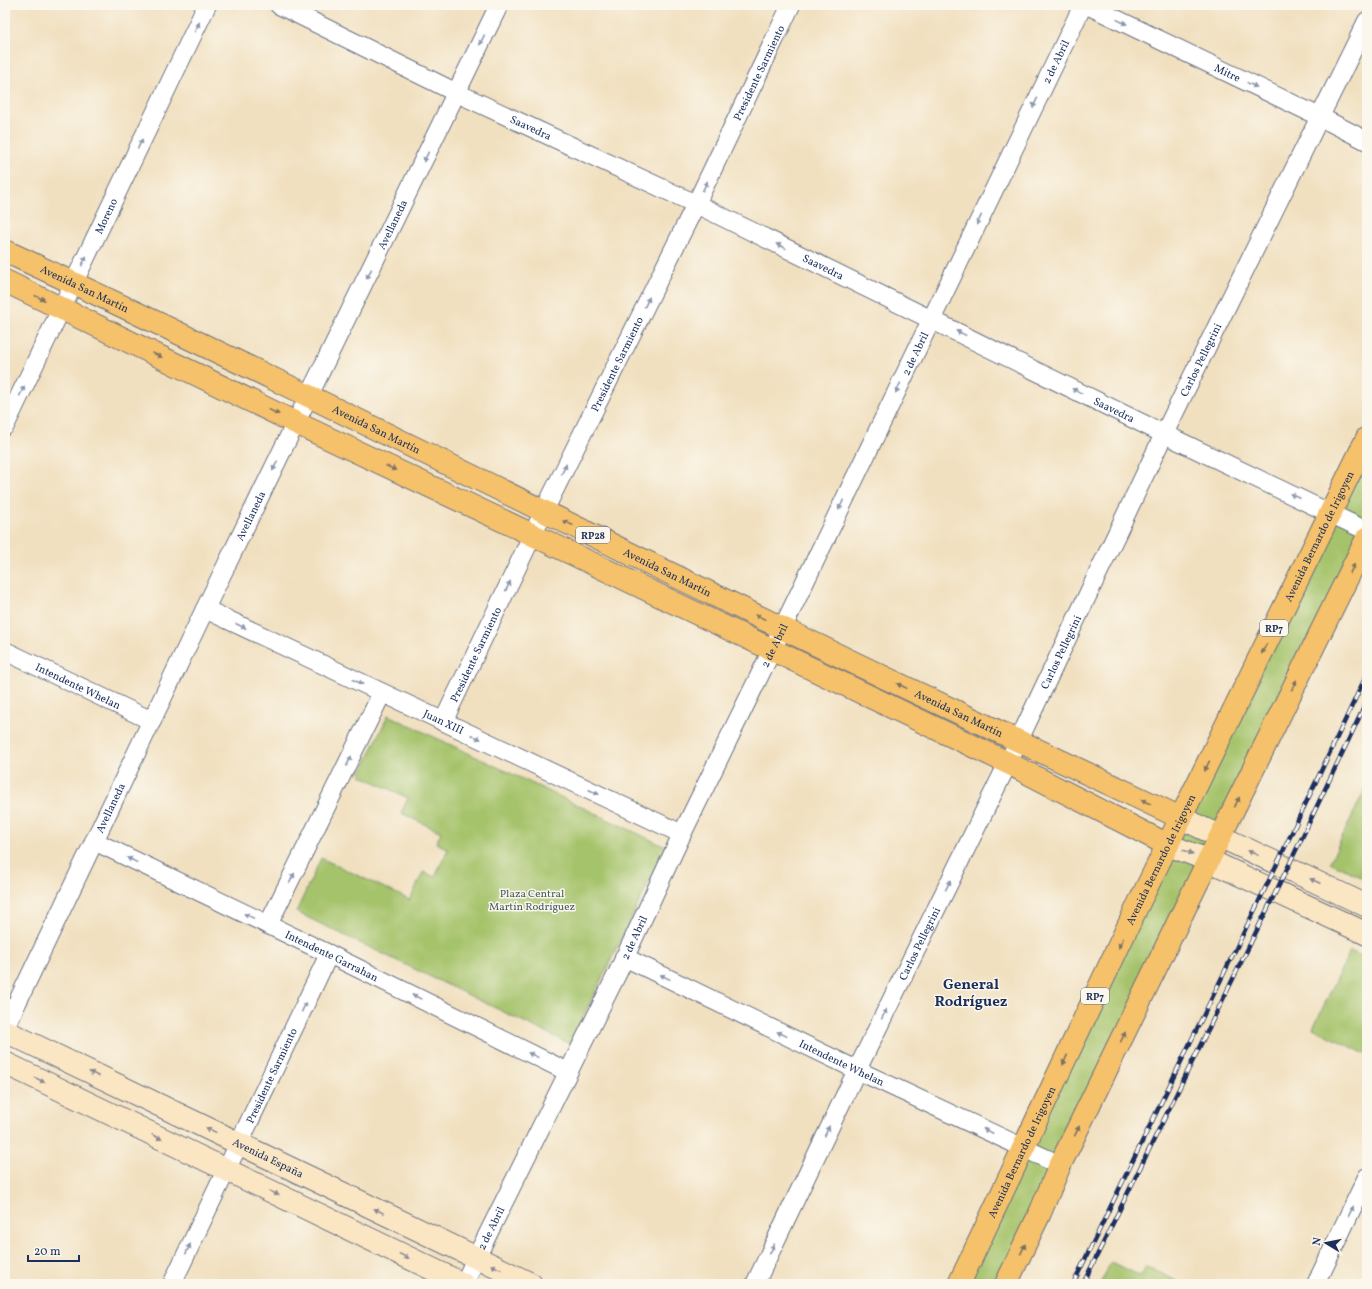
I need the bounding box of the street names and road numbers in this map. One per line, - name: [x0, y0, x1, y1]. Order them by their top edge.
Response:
- street label: Presidente Sarmiento: [731, 23, 789, 124]
- street label: 2 de Abril: [1040, 38, 1074, 87]
- street label: Mitre: [1211, 61, 1242, 87]
- street label: Saavedra: [507, 113, 554, 145]
- street label: Moreno: [92, 196, 122, 237]
- street label: Avellaneda: [375, 197, 412, 252]
- street label: Saavedra: [800, 252, 846, 285]
- street label: Avenida San Martín: [37, 262, 131, 317]
- street label: Presidente Sarmiento: [588, 315, 648, 415]
- street label: Carlos Pellegrini: [1177, 321, 1226, 400]
- street label: 2 de Abril: [899, 330, 933, 379]
- street label: Saavedra: [1090, 394, 1137, 427]
- street label: Avenida San Martín: [329, 403, 423, 459]
- street label: Avenida Bernardo de Irigoyen: [1282, 468, 1359, 605]
- street label: Avellaneda: [233, 489, 270, 544]
- road number: RP28: [576, 527, 610, 543]
- street label: Avenida San Martín: [620, 545, 714, 601]
- street label: Presidente Sarmiento: [447, 605, 506, 705]
- street label: Carlos Pellegrini: [1038, 613, 1086, 692]
- road number: RP7: [1260, 620, 1288, 636]
- street label: 2 de Abril: [759, 622, 792, 670]
- street label: Intendente Whelan: [32, 660, 123, 714]
- street label: Avenida San Martín: [912, 687, 1005, 742]
- street label: Juan XIII: [420, 707, 466, 739]
- street label: Avellaneda: [93, 781, 130, 836]
- street label: Avenida Bernardo de Irigoyen: [1124, 792, 1200, 928]
- street label: Carlos Pellegrini: [896, 905, 945, 983]
- street label: 2 de Abril: [619, 914, 652, 962]
- street label: Intendente Garrahan: [282, 928, 381, 986]
- road number: RP7: [1081, 988, 1109, 1004]
- street label: Presidente Sarmiento: [243, 1026, 302, 1126]
- street label: Intendente Whelan: [796, 1037, 887, 1091]
- street label: Avenida Bernardo de Irigoyen: [985, 1084, 1060, 1221]
- street label: Avenida España: [230, 1135, 306, 1183]
- street label: 2 de Abril: [475, 1205, 509, 1253]

